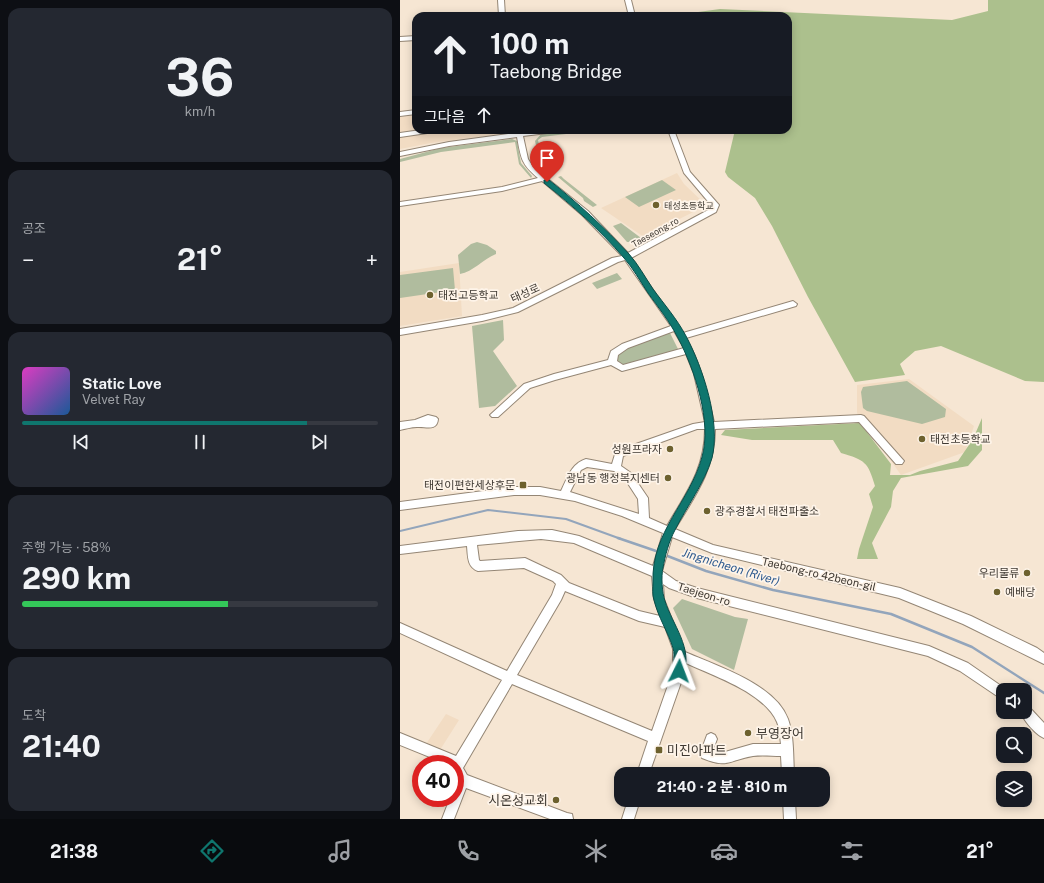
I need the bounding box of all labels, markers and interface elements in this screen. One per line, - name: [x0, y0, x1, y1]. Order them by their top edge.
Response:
- text: 100 m: [490, 27, 569, 60]
- icon: ahead: [424, 28, 476, 80]
- text: 36: [166, 47, 234, 108]
- text: Taebong Bridge: [490, 61, 622, 82]
- text: km/h: [185, 104, 215, 119]
- icon: ahead: [473, 104, 495, 126]
- text: 그다음: [424, 108, 465, 125]
- pin: [530, 141, 564, 182]
- icon: arrive: [536, 147, 558, 169]
- marker: 태성초등학교: [651, 200, 661, 210]
- place label: 태성초등학교: [664, 200, 714, 211]
- street label: Taeseong-ro: [630, 215, 680, 249]
- text: 공조: [22, 221, 46, 236]
- text: 21°: [177, 241, 223, 277]
- text: −: [22, 247, 34, 273]
- text: +: [366, 247, 378, 273]
- street label: 태성로: [509, 281, 541, 305]
- place label: 태전고등학교: [438, 289, 499, 301]
- marker: 태전고등학교: [425, 290, 435, 300]
- text: Static Love: [82, 375, 162, 392]
- text: Velvet Ray: [82, 392, 146, 407]
- icon: previous: [70, 431, 92, 453]
- icon: pause: [189, 431, 211, 453]
- icon: next: [308, 431, 330, 453]
- place label: 태전초등학교: [930, 433, 991, 445]
- marker: 태전초등학교: [917, 434, 927, 444]
- place label: 성원프라자: [611, 443, 662, 455]
- marker: 성원프라자: [665, 444, 675, 454]
- place label: 광남동 행정복지센터: [566, 472, 660, 484]
- marker: 광남동 행정복지센터: [663, 473, 673, 483]
- place label: 태전이편한세상후문: [424, 479, 515, 491]
- marker: 태전이편한세상후문: [518, 480, 528, 490]
- place label: 광주경찰서 태전파출소: [715, 505, 819, 517]
- marker: 광주경찰서 태전파출소: [702, 506, 712, 516]
- text: 주행 가능 · 58%: [22, 540, 111, 555]
- water label: Jingnicheon (River): [681, 546, 781, 588]
- street label: Taebong-ro 42beon-gil: [761, 555, 877, 593]
- text: 290 km: [22, 560, 131, 596]
- place label: 우리물류: [979, 567, 1019, 579]
- marker: 우리물류: [1022, 568, 1032, 578]
- street label: Taejeon-ro: [676, 580, 732, 608]
- place label: 예배당: [1005, 586, 1035, 598]
- marker: 예배당: [992, 587, 1002, 597]
- position arrow: [658, 650, 700, 692]
- map controls: [996, 683, 1032, 807]
- button: sound: [996, 683, 1032, 719]
- text: 도착: [22, 708, 46, 723]
- place label: 부영장어: [756, 726, 804, 741]
- button: search: [996, 727, 1032, 763]
- text: 21:40: [22, 728, 101, 764]
- marker: 부영장어: [743, 728, 753, 738]
- place label: 미진아파트: [667, 743, 727, 758]
- marker: 미진아파트: [654, 745, 664, 755]
- speed limit sign: 40: [412, 755, 464, 807]
- button: layers: [996, 771, 1032, 807]
- text: 21:40 · 2 분 · 810 m: [657, 778, 787, 795]
- place label: 시온성교회: [488, 793, 548, 808]
- marker: 시온성교회: [551, 795, 561, 805]
- icon: directions: [198, 837, 226, 865]
- icon: music: [326, 837, 354, 865]
- icon: phone: [454, 837, 482, 865]
- icon: climate: [582, 837, 610, 865]
- icon: car: [710, 837, 738, 865]
- icon: filters: [838, 837, 866, 865]
- text: 21:38: [50, 841, 98, 862]
- text: 21°: [966, 841, 994, 862]

